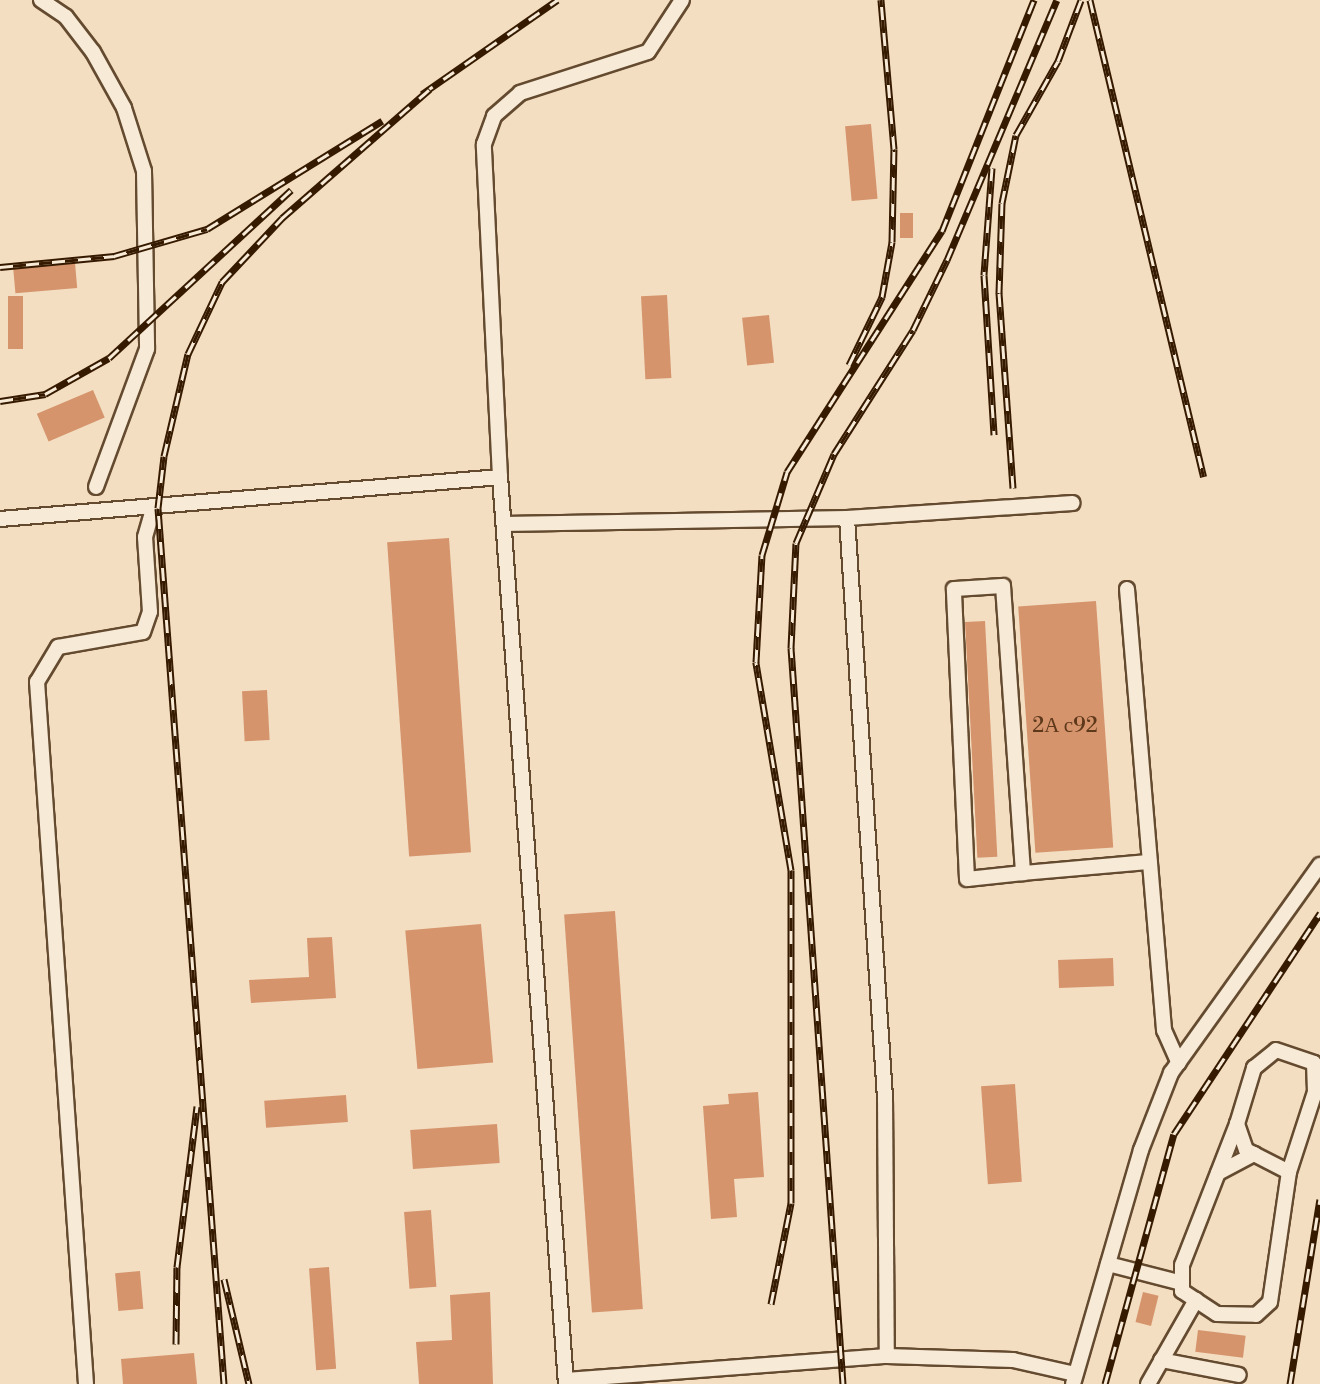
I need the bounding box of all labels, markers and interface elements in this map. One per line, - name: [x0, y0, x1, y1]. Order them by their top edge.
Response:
- house number: 2А с92: [1032, 713, 1098, 739]

